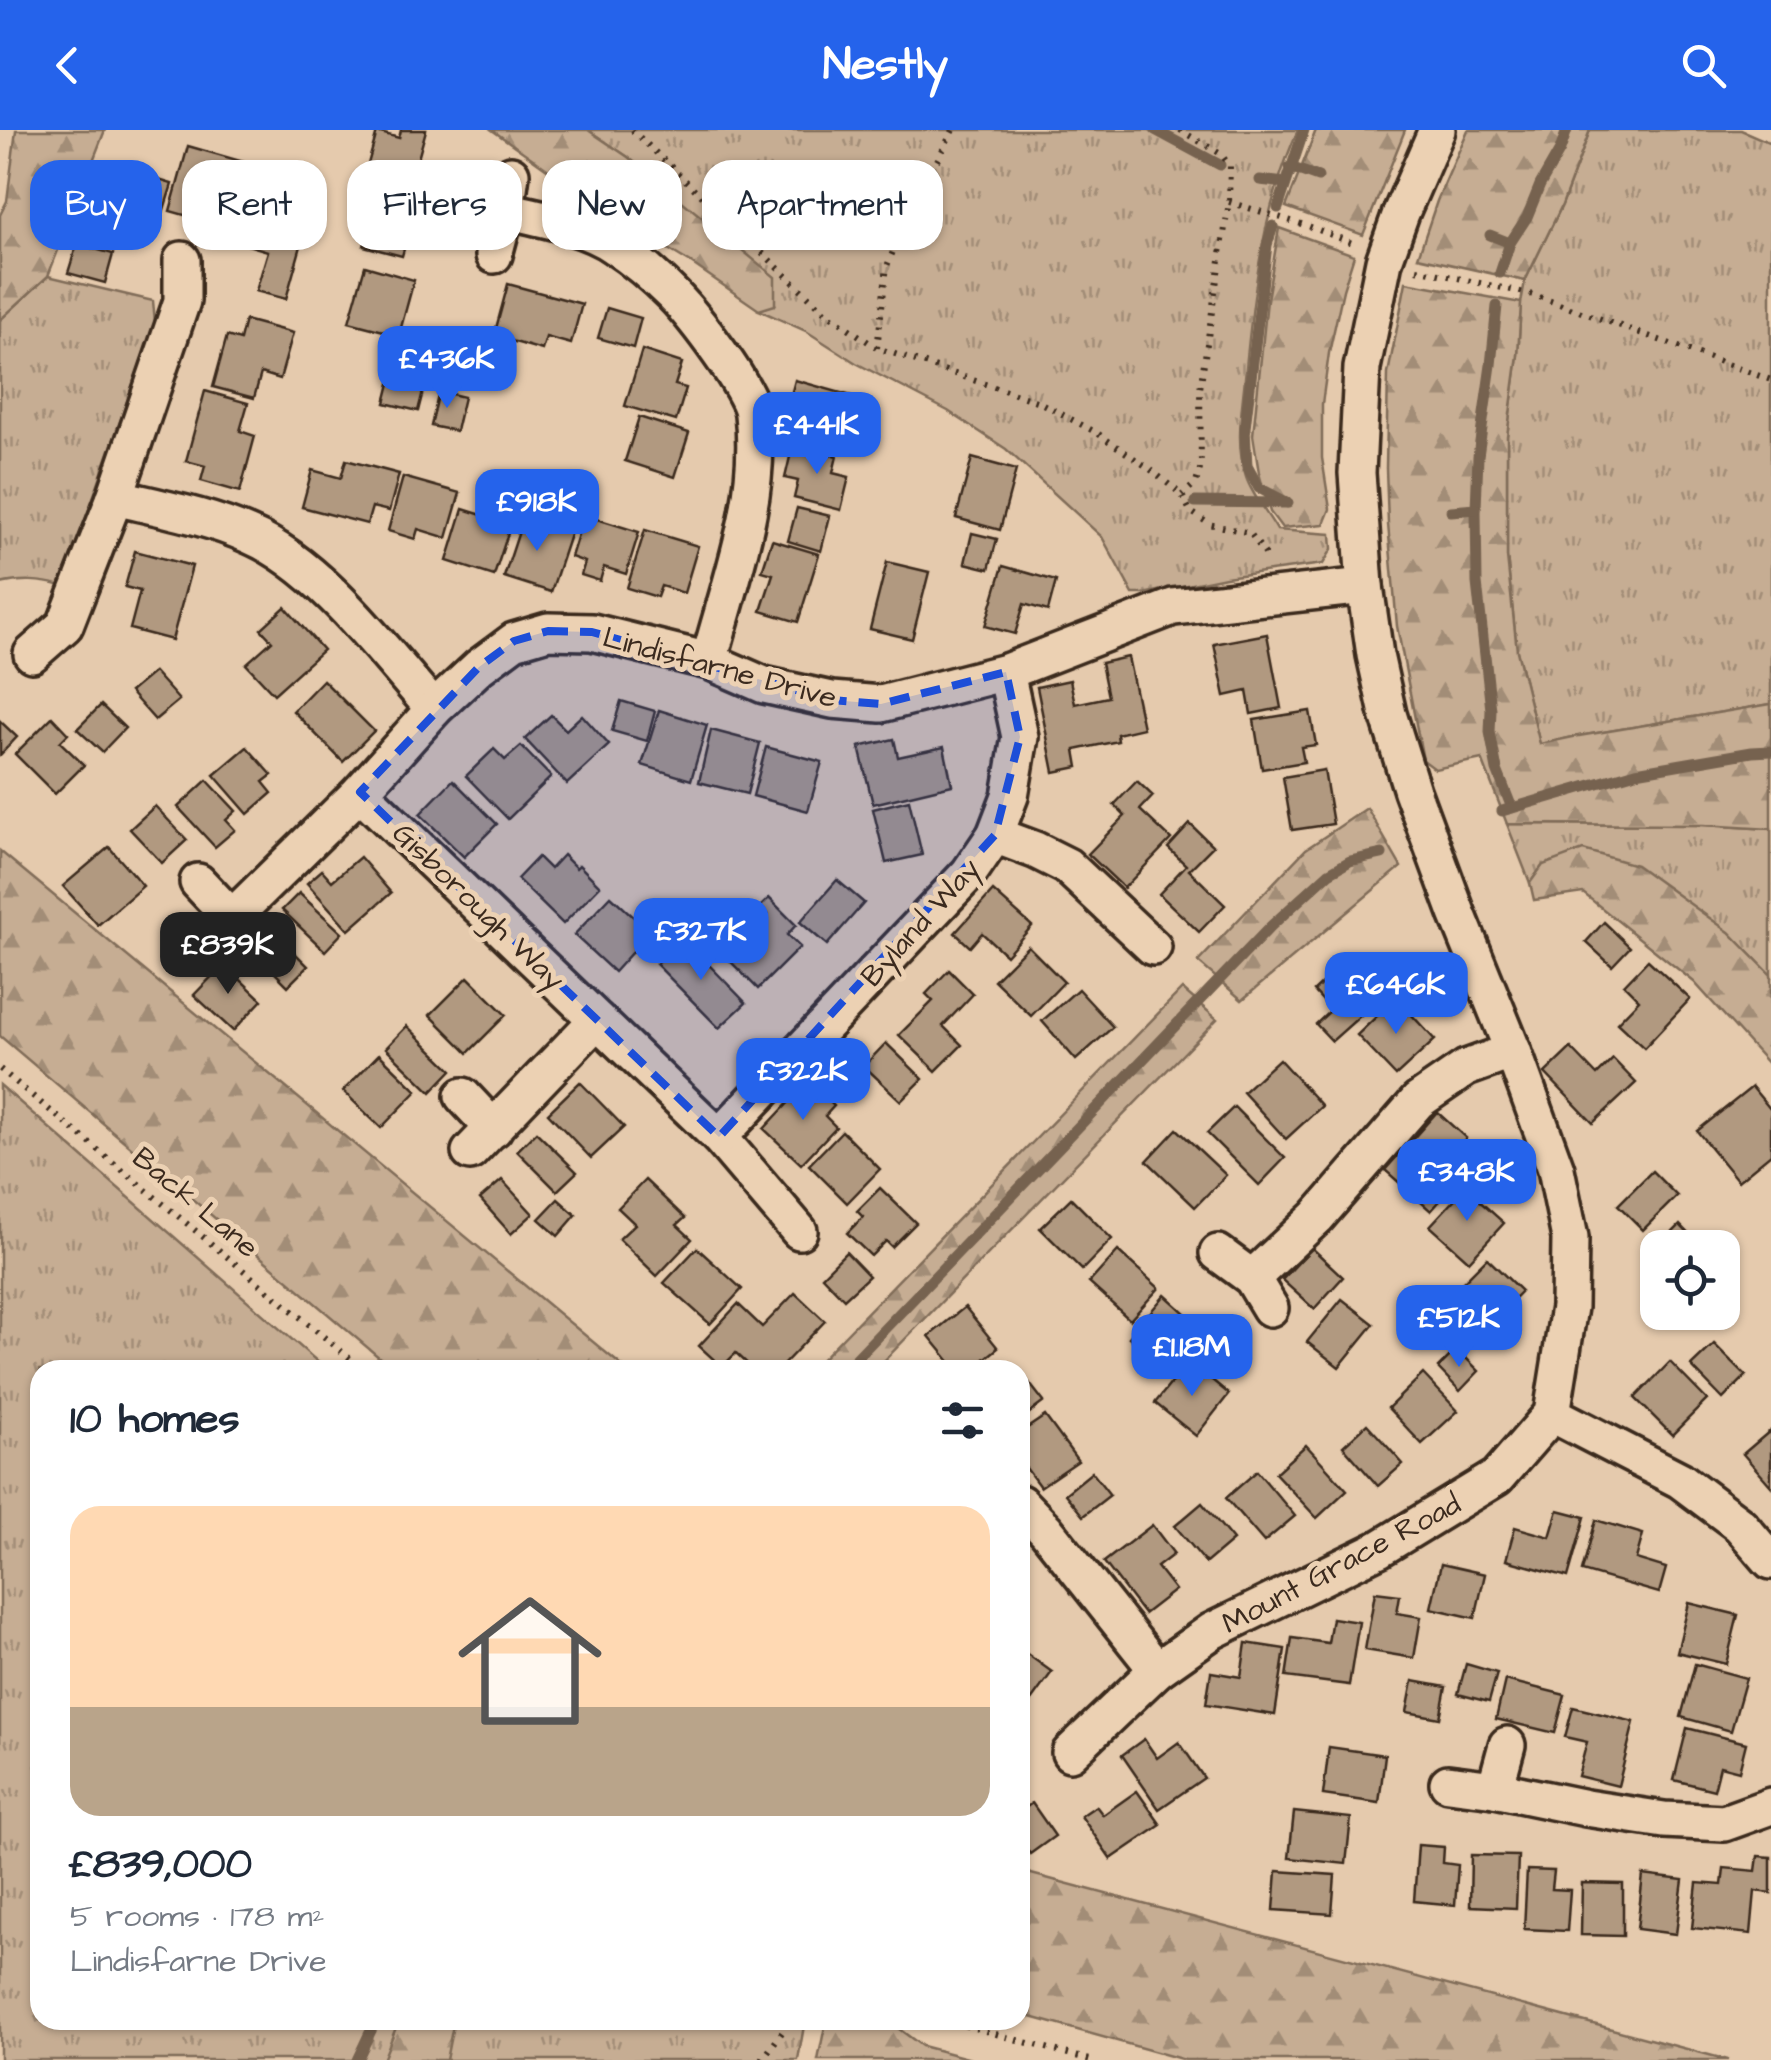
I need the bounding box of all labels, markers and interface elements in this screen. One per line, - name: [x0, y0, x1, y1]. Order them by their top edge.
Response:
- text: Nestly: [823, 34, 948, 96]
- icon: back: [40, 38, 95, 93]
- icon: search: [1676, 38, 1731, 93]
- chip: Buy: [30, 160, 162, 250]
- chip: Rent: [182, 160, 327, 250]
- chip: Filters: [347, 160, 522, 250]
- chip: New: [542, 160, 682, 250]
- chip: Apartment: [702, 160, 943, 250]
- pin: £436K: [377, 326, 517, 411]
- text: £436K: [400, 336, 494, 381]
- pin: £441K: [747, 392, 887, 477]
- text: £441K: [775, 402, 859, 447]
- pin: £918K: [467, 469, 607, 554]
- text: £918K: [497, 479, 577, 524]
- street label: Lindisfarne Drive: [598, 617, 841, 719]
- street label: Gisborough Way: [382, 813, 574, 1001]
- street label: Byland Way: [852, 849, 991, 997]
- pin: £327K: [631, 898, 771, 983]
- text: £327K: [656, 908, 746, 953]
- pin: £839K: [158, 912, 298, 997]
- text: £839K: [182, 922, 274, 967]
- pin: £646K: [1326, 952, 1466, 1037]
- text: £646K: [1347, 962, 1445, 1007]
- pin: £322K: [733, 1038, 873, 1123]
- text: £322K: [758, 1048, 848, 1093]
- street label: Back Lane: [123, 1137, 268, 1268]
- pin: £348K: [1397, 1139, 1537, 1224]
- text: £348K: [1419, 1149, 1515, 1194]
- map controls: [1640, 1230, 1740, 1330]
- button: locate: [1640, 1230, 1740, 1330]
- pin: £512K: [1389, 1285, 1529, 1370]
- text: £512K: [1418, 1295, 1500, 1340]
- pin: £1.18M: [1111, 1314, 1273, 1399]
- text: £1.18M: [1153, 1324, 1231, 1369]
- text: 10 homes: [70, 1391, 240, 1449]
- icon: filters: [935, 1393, 990, 1448]
- street label: Mount Grace Road: [1215, 1483, 1468, 1645]
- icon: home: [440, 1571, 620, 1751]
- text: £839,000: [70, 1836, 252, 1894]
- text: 5 rooms · 178 m²: [70, 1894, 324, 1939]
- text: Lindisfarne Drive: [70, 1939, 327, 1984]

